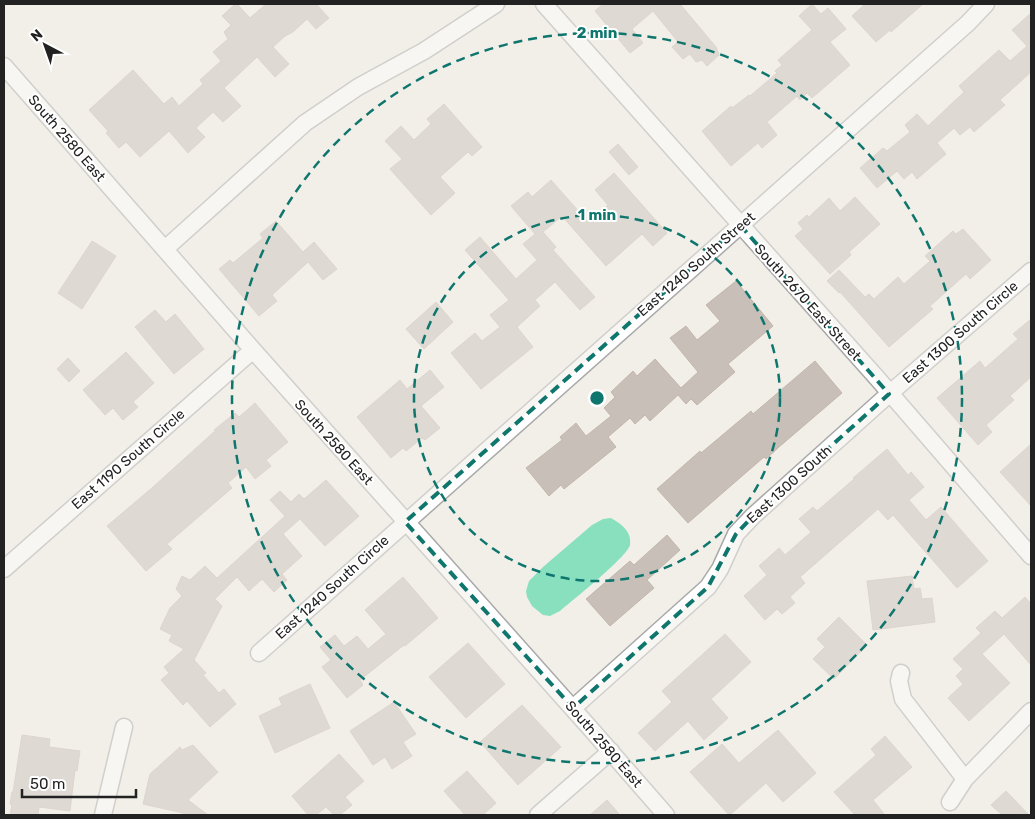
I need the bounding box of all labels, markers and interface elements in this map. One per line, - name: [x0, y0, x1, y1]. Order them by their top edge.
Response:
- north arrow: [20, 20, 70, 70]
- text: 2 min: [577, 24, 617, 42]
- text: N: [27, 26, 46, 45]
- street label: South 2580 East: [24, 92, 109, 185]
- text: 1 min: [578, 206, 616, 224]
- street label: East 1240 South Street: [634, 208, 759, 320]
- street label: South 2670 East Street: [751, 241, 865, 365]
- street label: East 1300 South Circle: [899, 278, 1022, 387]
- centre of rings: [588, 389, 606, 407]
- street label: South 2580 East: [291, 396, 377, 489]
- street label: East 1190 South Circle: [68, 406, 188, 513]
- street label: East 1300 SOuth: [743, 442, 835, 527]
- street label: East 1240 South Circle: [272, 532, 393, 643]
- street label: South 2580 East: [561, 698, 646, 791]
- scale bar: [22, 766, 136, 798]
- text: 50 m: [30, 775, 65, 793]

